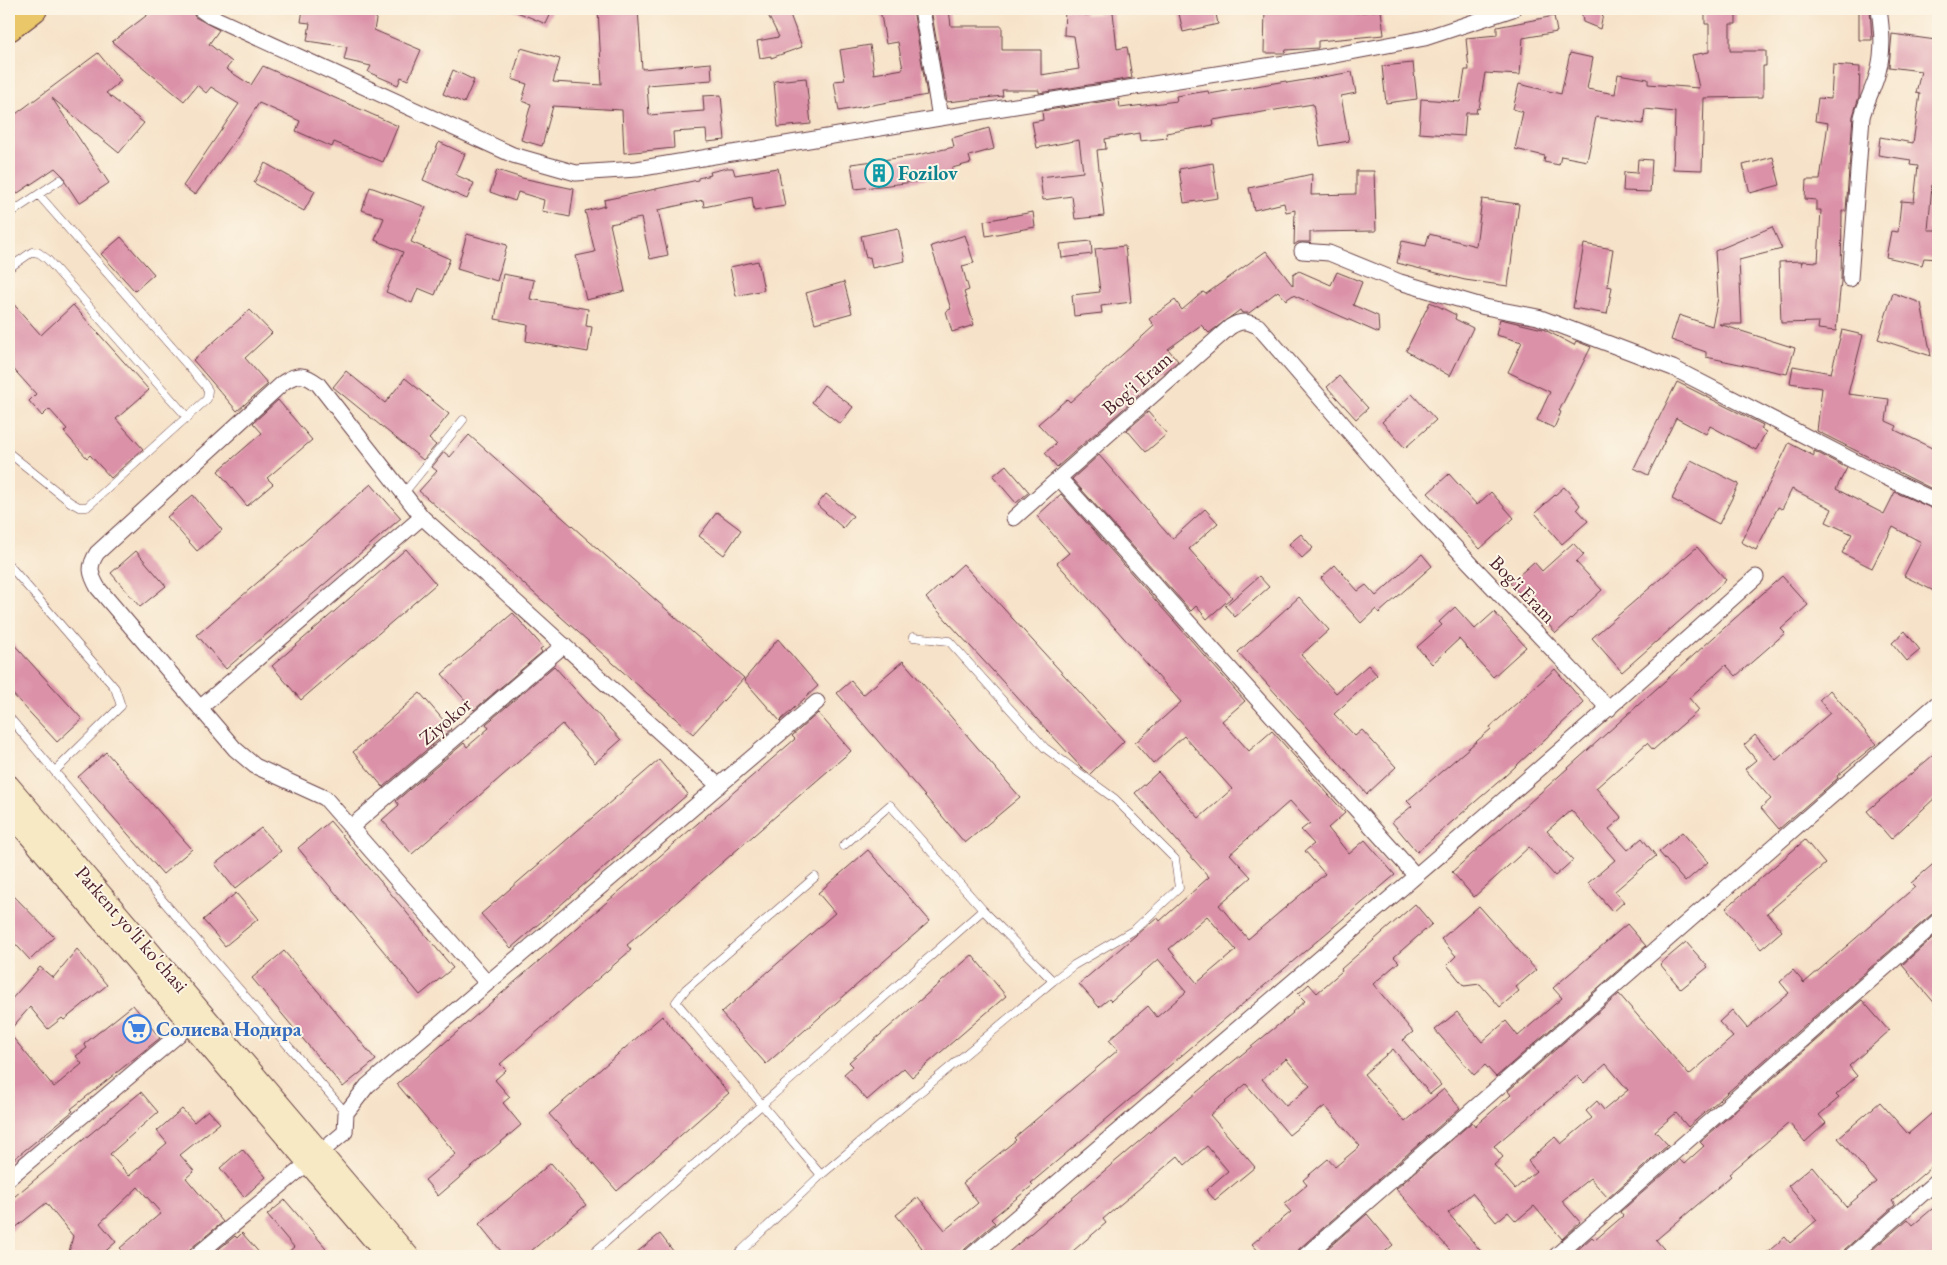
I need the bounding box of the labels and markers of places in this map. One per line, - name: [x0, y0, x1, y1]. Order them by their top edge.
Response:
- building icon: Fozilov: [864, 158, 894, 188]
- place label: Fozilov: [898, 160, 958, 186]
- supermarket icon: Солиева Нодира: [122, 1014, 152, 1044]
- place label: Солиева Нодира: [156, 1016, 302, 1042]

